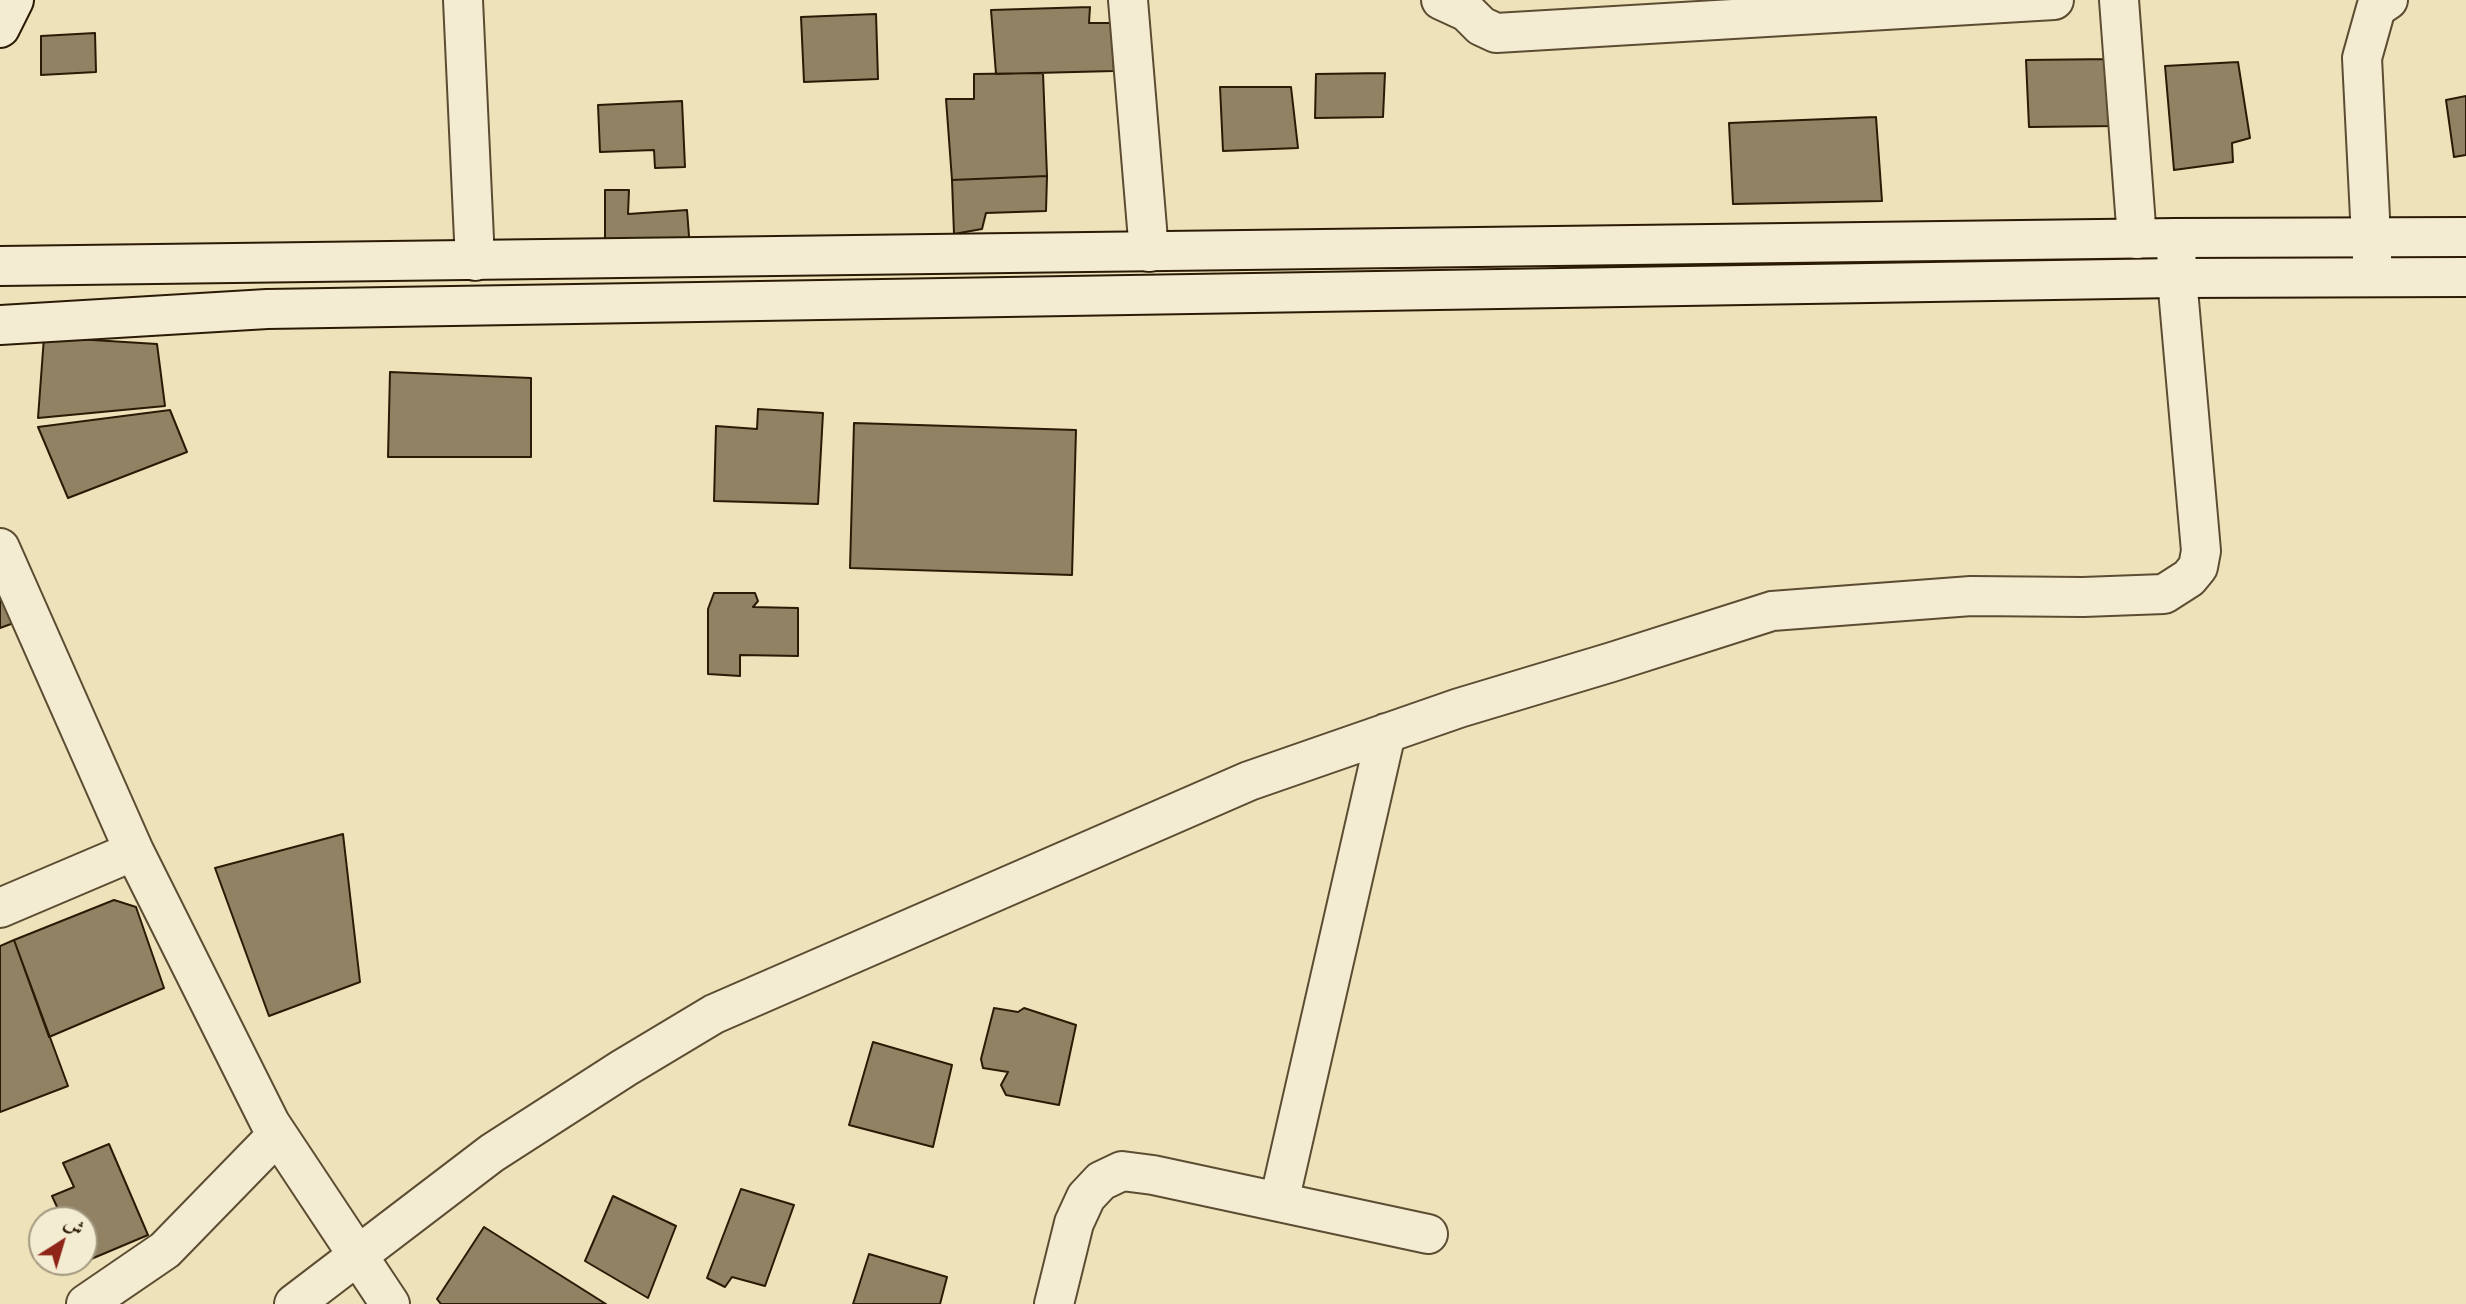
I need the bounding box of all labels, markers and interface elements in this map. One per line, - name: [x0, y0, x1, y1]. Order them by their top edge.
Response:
- north arrow: [28, 1206, 98, 1276]
- text: ش: [60, 1211, 89, 1241]

